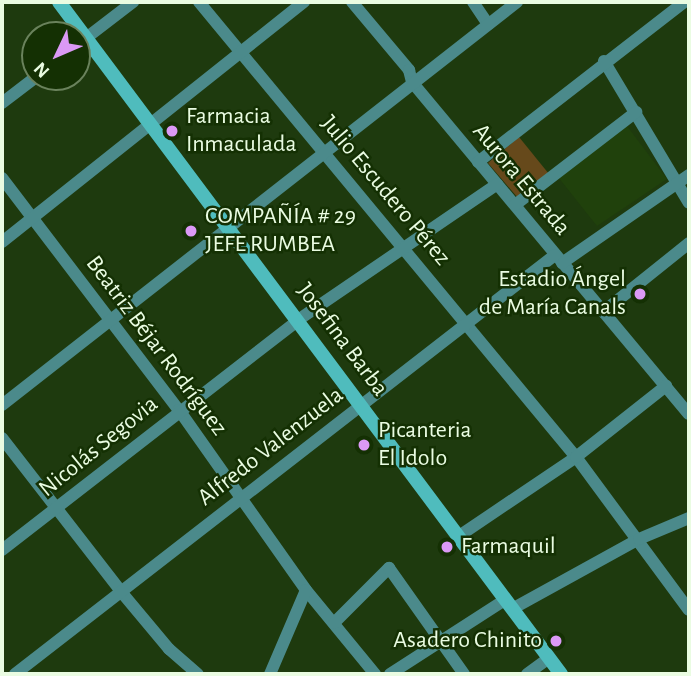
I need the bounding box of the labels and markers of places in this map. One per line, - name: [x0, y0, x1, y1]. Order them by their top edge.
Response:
- place label: Farmacia Inmaculada: [186, 103, 297, 159]
- marker: Farmacia Inmaculada: [164, 123, 180, 139]
- place label: COMPAÑÍA # 29 JEFE RUMBEA: [205, 203, 356, 259]
- marker: COMPAÑÍA # 29 JEFE RUMBEA: [183, 223, 199, 239]
- place label: Estadio Ángel de María Canals: [479, 266, 626, 322]
- marker: Estadio Ángel de María Canals: [632, 286, 648, 302]
- place label: Picanteria El Idolo: [378, 417, 472, 473]
- marker: Picanteria El Idolo: [356, 437, 372, 453]
- place label: Farmaquil: [461, 533, 556, 561]
- marker: Farmaquil: [439, 539, 455, 555]
- place label: Asadero Chinito: [393, 627, 542, 655]
- marker: Asadero Chinito: [548, 633, 564, 649]

